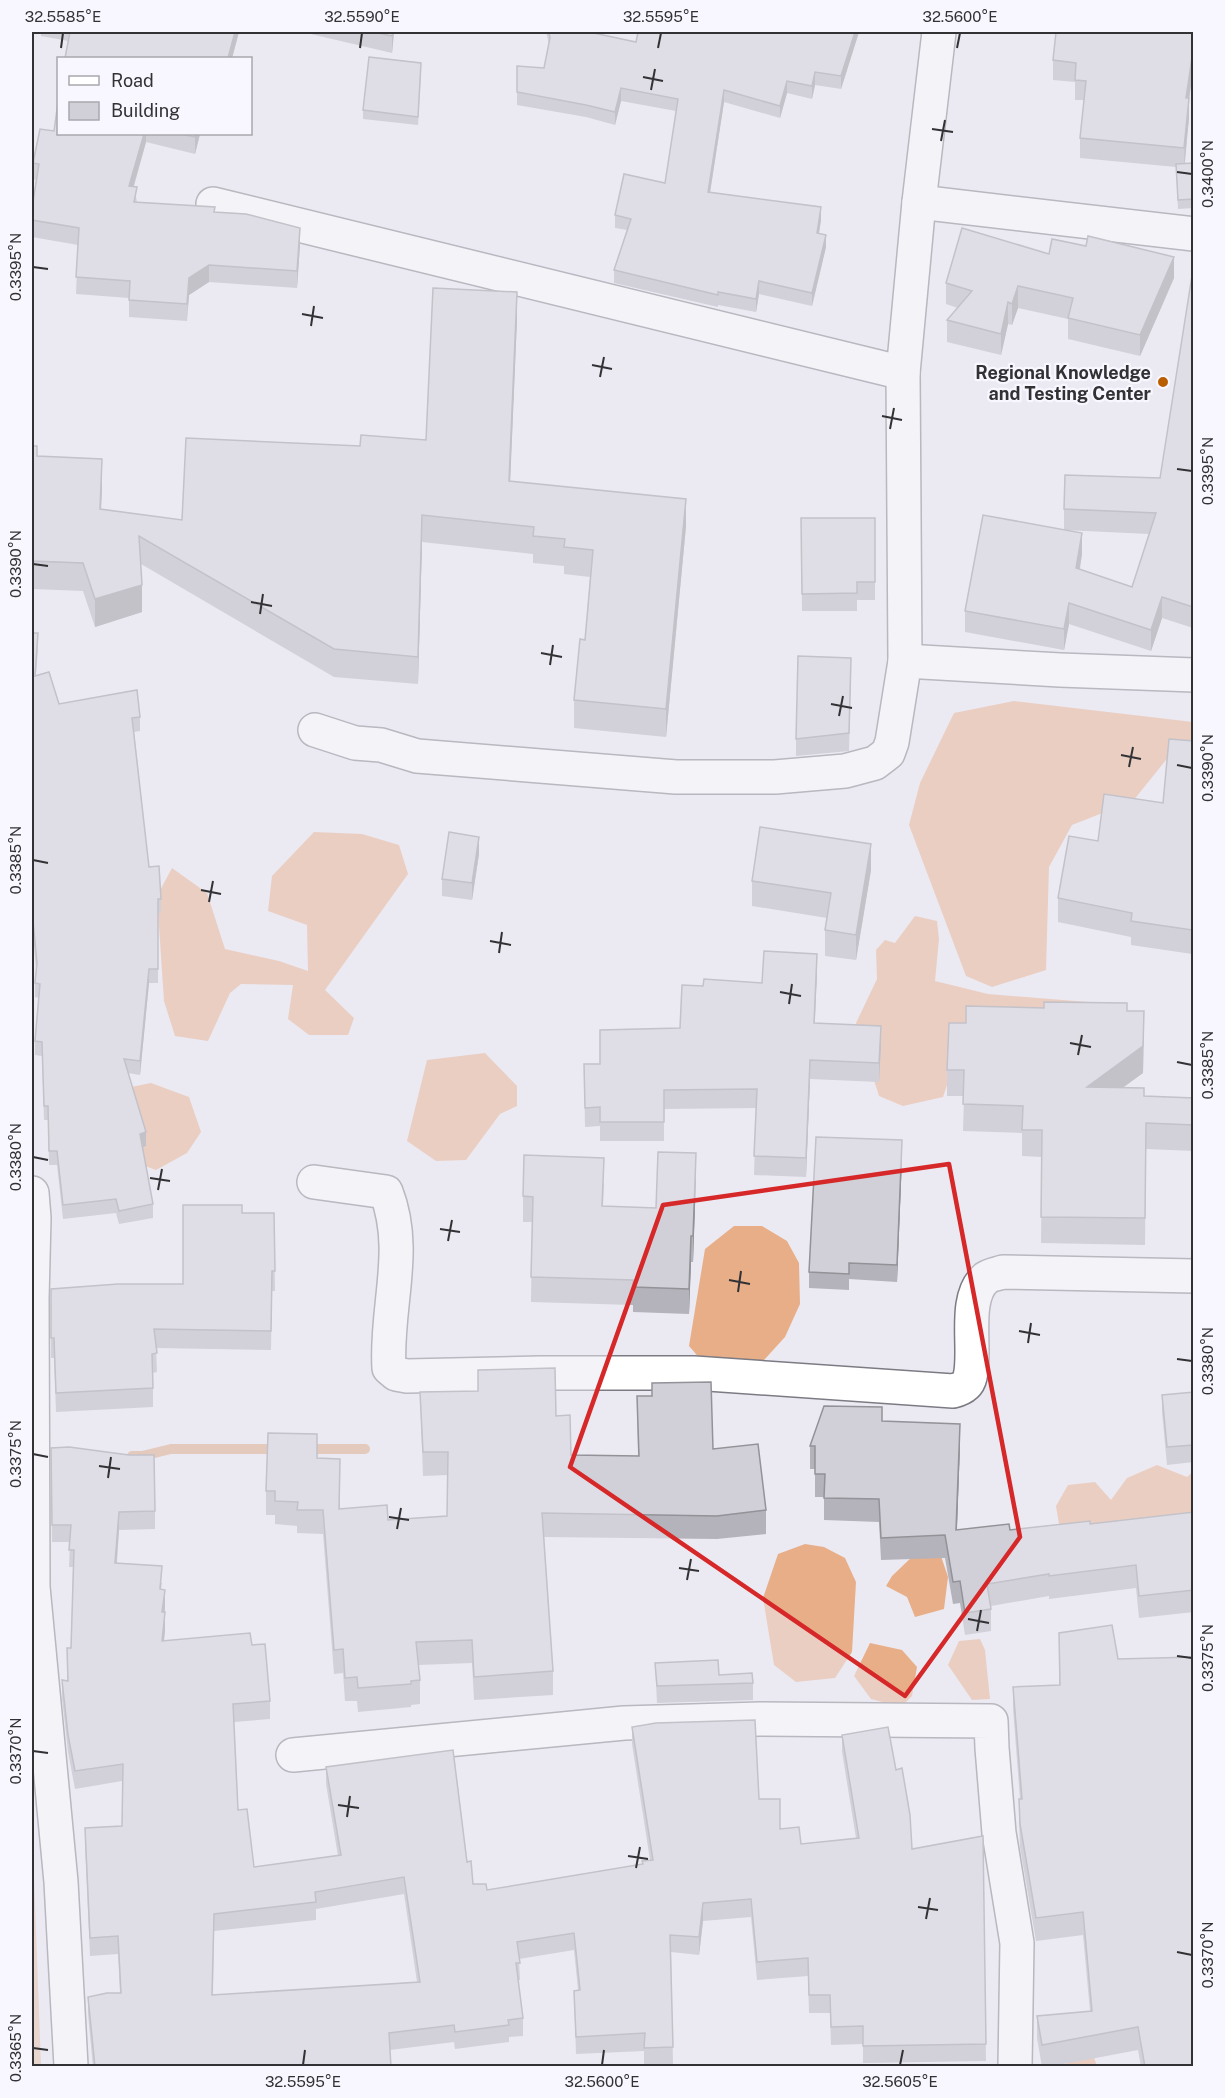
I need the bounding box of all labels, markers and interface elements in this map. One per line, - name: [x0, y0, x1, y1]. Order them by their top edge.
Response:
- text: 32.5585°E: [25, 8, 101, 25]
- text: 32.5590°E: [324, 8, 400, 25]
- text: 32.5595°E: [623, 8, 699, 25]
- text: 32.5600°E: [922, 8, 998, 25]
- legend: [57, 57, 252, 135]
- text: Road: [111, 70, 154, 91]
- text: Building: [111, 100, 180, 121]
- text: 0.3400°N: [1199, 140, 1216, 208]
- text: 0.3395°N: [7, 233, 24, 301]
- place label: Regional Knowledge and Testing Center: [975, 362, 1152, 404]
- marker: Regional Knowledge and Testing Center: [1156, 375, 1170, 389]
- text: 0.3395°N: [1199, 437, 1216, 505]
- text: 0.3390°N: [7, 530, 24, 598]
- text: 0.3390°N: [1199, 734, 1216, 802]
- text: 0.3385°N: [7, 826, 24, 894]
- text: 0.3385°N: [1199, 1031, 1216, 1099]
- text: 0.3380°N: [7, 1123, 24, 1191]
- text: 0.3380°N: [1199, 1327, 1216, 1395]
- text: 0.3375°N: [7, 1420, 24, 1488]
- text: 0.3375°N: [1199, 1624, 1216, 1692]
- text: 0.3370°N: [7, 1717, 24, 1785]
- text: 0.3370°N: [1199, 1921, 1216, 1989]
- text: 0.3365°N: [7, 2014, 24, 2082]
- text: 32.5595°E: [265, 2073, 341, 2090]
- text: 32.5600°E: [564, 2073, 640, 2090]
- text: 32.5605°E: [862, 2073, 938, 2090]

